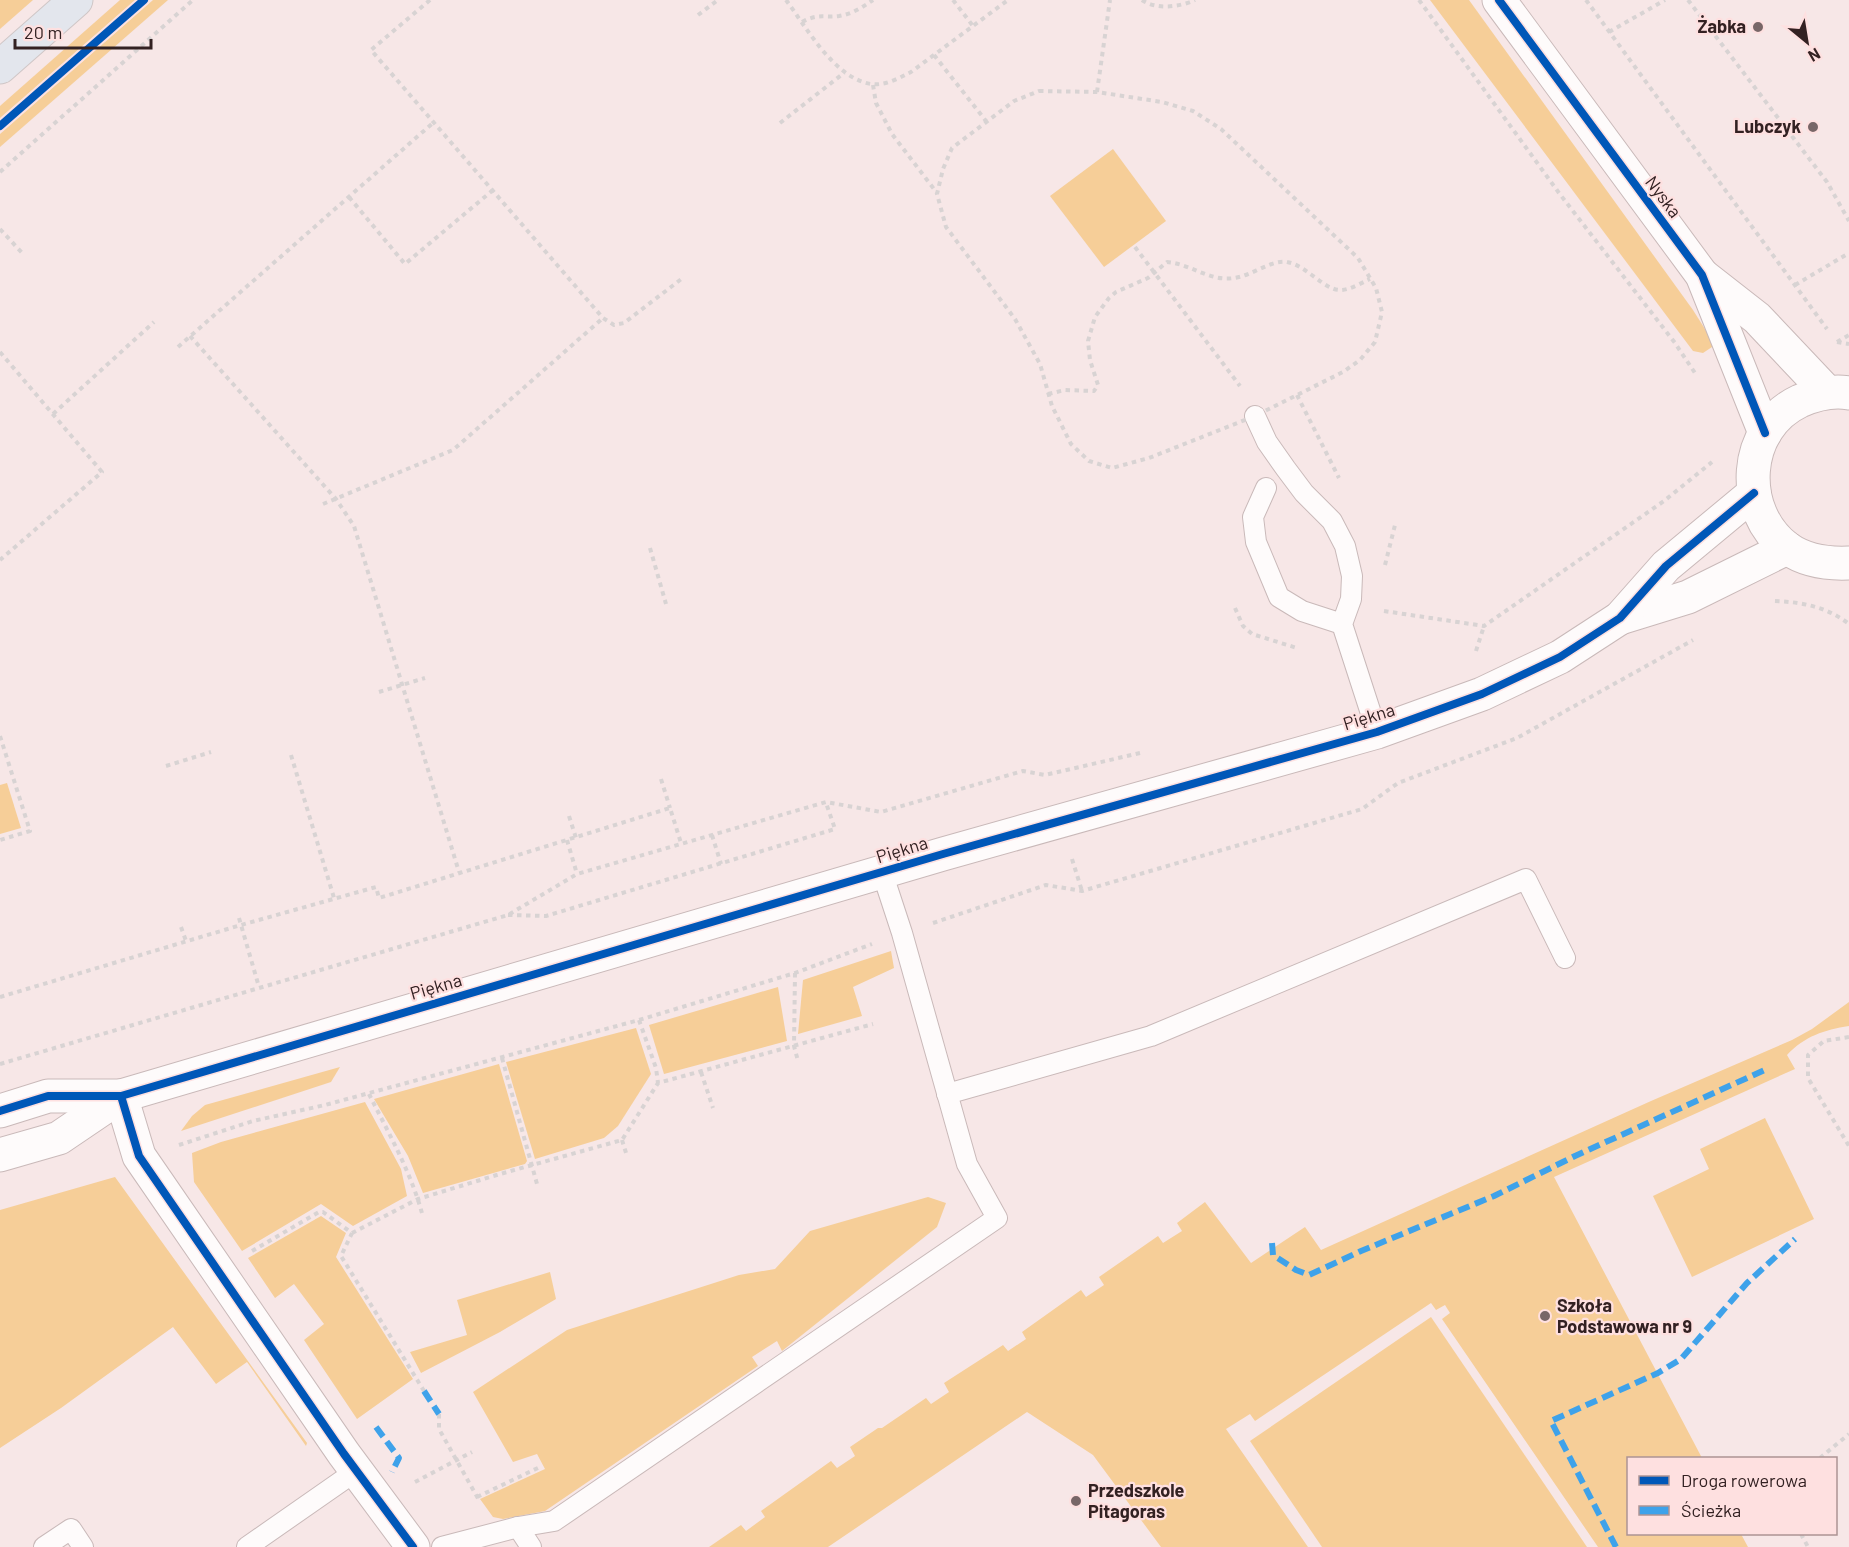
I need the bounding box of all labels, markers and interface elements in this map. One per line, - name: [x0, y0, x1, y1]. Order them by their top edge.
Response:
- scale bar: [15, 12, 152, 50]
- north arrow: [1777, 12, 1837, 72]
- place label: Żabka: [1698, 15, 1746, 37]
- marker: Żabka: [1751, 20, 1765, 34]
- text: 20 m: [24, 21, 62, 43]
- text: N: [1805, 45, 1824, 66]
- place label: Lubczyk: [1734, 115, 1801, 137]
- marker: Lubczyk: [1806, 120, 1820, 134]
- street label: Nyska: [1641, 171, 1687, 222]
- street label: Piękna: [1340, 698, 1397, 734]
- street label: Piękna: [873, 831, 930, 867]
- street label: Piękna: [407, 968, 464, 1004]
- place label: Szkoła Podstawowa nr 9: [1557, 1294, 1692, 1337]
- marker: Szkoła Podstawowa nr 9: [1538, 1309, 1552, 1323]
- legend: [1627, 1457, 1837, 1535]
- text: Droga rowerowa: [1681, 1469, 1807, 1491]
- place label: Przedszkole Pitagoras: [1088, 1479, 1185, 1522]
- marker: Przedszkole Pitagoras: [1069, 1494, 1083, 1508]
- text: Ścieżka: [1681, 1499, 1741, 1521]

